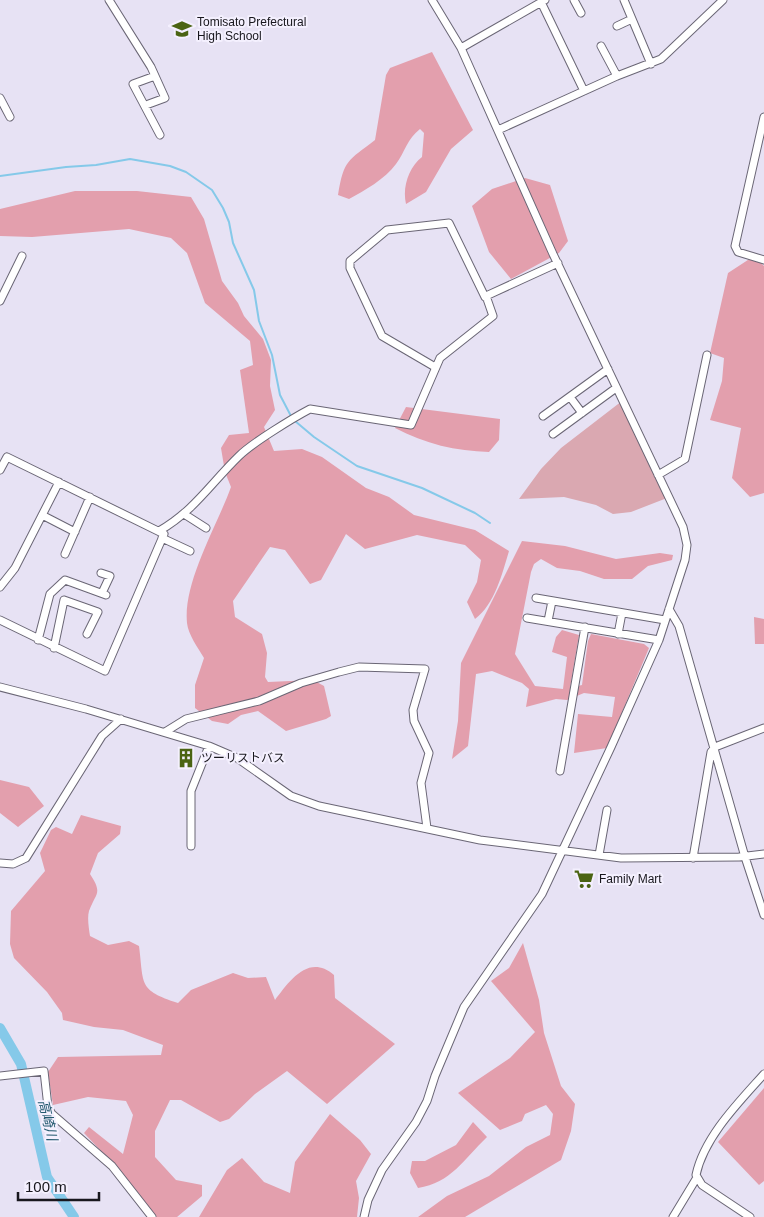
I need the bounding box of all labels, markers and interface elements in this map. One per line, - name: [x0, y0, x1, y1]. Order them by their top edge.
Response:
- place label: Tomisato Prefectural High School: [197, 15, 306, 43]
- school or university icon: Tomisato Prefectural High School: [171, 18, 193, 40]
- building icon: ツーリストバス: [175, 747, 197, 769]
- place label: ツーリストバス: [201, 751, 285, 765]
- supermarket icon: Family Mart: [573, 868, 595, 890]
- place label: Family Mart: [599, 872, 662, 886]
- water label: 高崎川: [35, 1098, 61, 1144]
- scale bar: [18, 1170, 99, 1202]
- text: 100 m: [25, 1178, 67, 1195]

